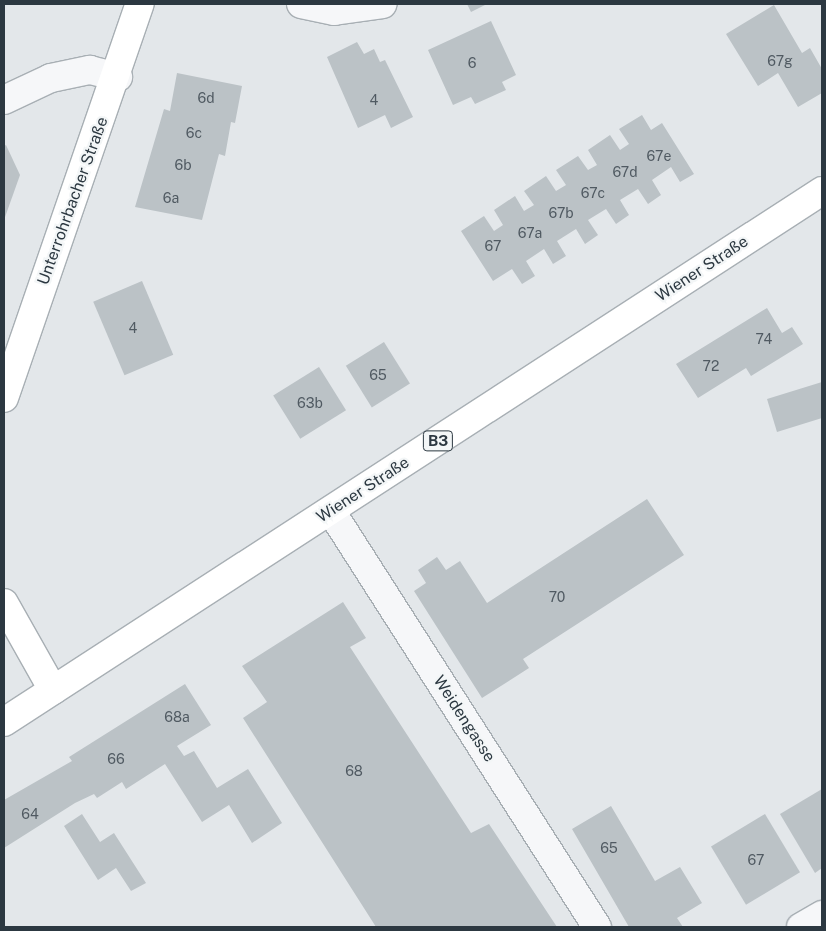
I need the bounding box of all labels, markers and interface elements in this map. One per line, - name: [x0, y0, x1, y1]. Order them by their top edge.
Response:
- house number: 67g: [767, 53, 793, 69]
- house number: 6: [468, 55, 476, 71]
- house number: 6d: [197, 90, 215, 106]
- house number: 4: [370, 92, 378, 108]
- street label: Unterrohrbacher Straße: [34, 114, 112, 288]
- house number: 6c: [186, 125, 202, 141]
- house number: 67e: [647, 148, 671, 164]
- house number: 6b: [174, 157, 192, 173]
- house number: 67d: [612, 164, 638, 180]
- house number: 67c: [581, 185, 605, 201]
- house number: 6a: [163, 190, 179, 206]
- house number: 67b: [548, 205, 574, 221]
- house number: 67a: [518, 225, 542, 241]
- street label: Wiener Straße: [652, 232, 752, 306]
- house number: 67: [485, 238, 501, 254]
- house number: 4: [129, 320, 137, 336]
- house number: 74: [756, 331, 772, 347]
- house number: 72: [703, 358, 719, 374]
- house number: 65: [369, 367, 387, 383]
- house number: 63b: [297, 395, 323, 411]
- road number: B3: [422, 428, 454, 454]
- street label: Wiener Straße: [313, 453, 413, 527]
- house number: 70: [549, 589, 565, 605]
- street label: Weidengasse: [429, 672, 499, 766]
- house number: 68a: [164, 709, 190, 725]
- house number: 66: [107, 751, 125, 767]
- house number: 68: [345, 763, 363, 779]
- house number: 64: [21, 806, 39, 822]
- house number: 65: [600, 840, 618, 856]
- house number: 67: [748, 852, 764, 868]

